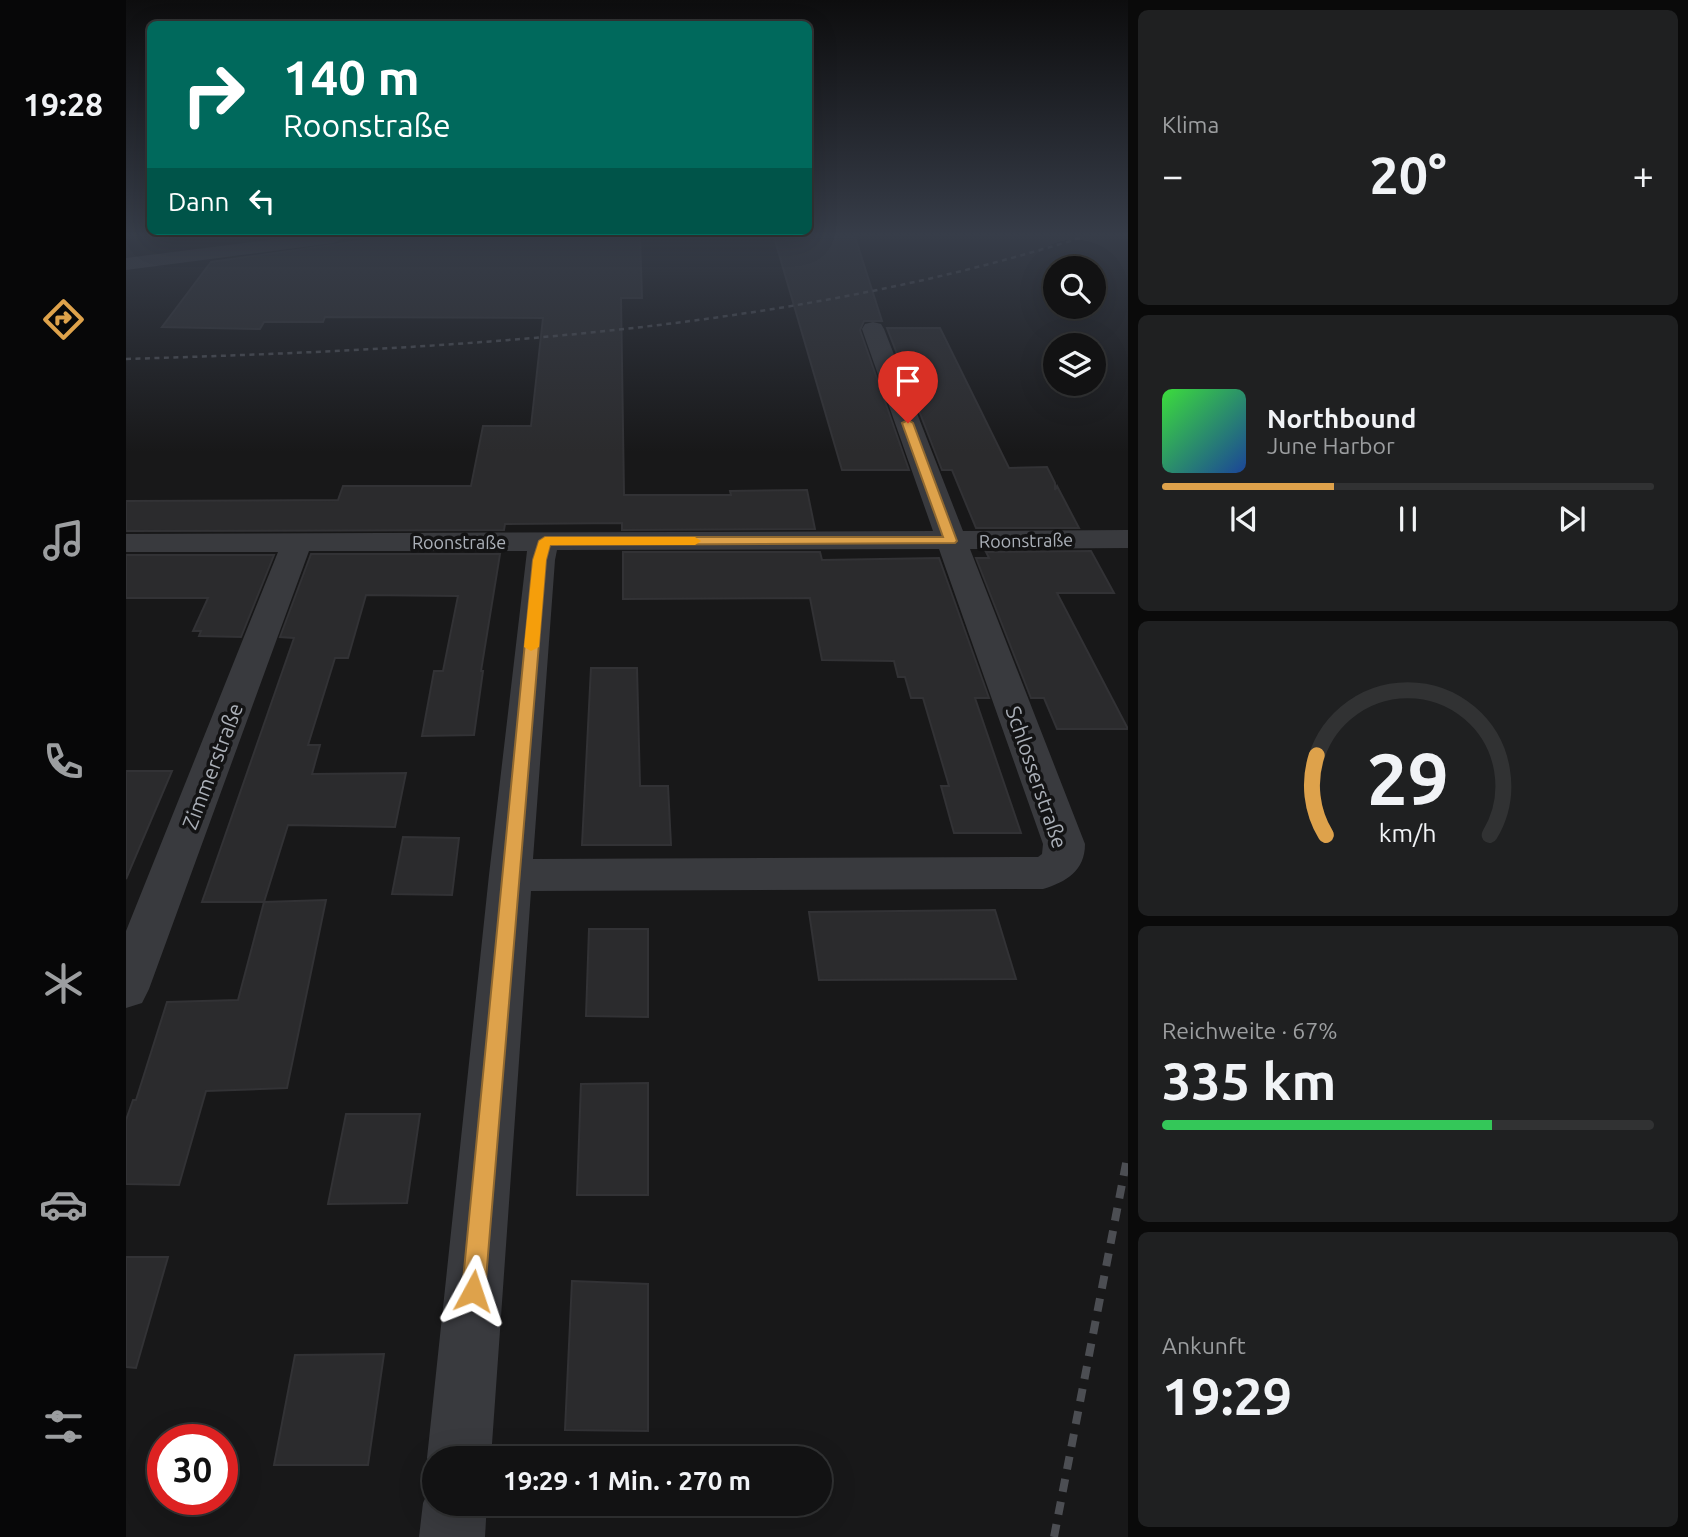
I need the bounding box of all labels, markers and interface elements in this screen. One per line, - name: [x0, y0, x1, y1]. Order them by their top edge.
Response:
- icon: right: [168, 49, 259, 140]
- text: 140 m: [283, 49, 420, 104]
- text: 19:28: [23, 86, 103, 122]
- text: Roonstraße: [283, 107, 451, 143]
- text: Klima: [1162, 112, 1219, 137]
- text: 20°: [1369, 146, 1447, 204]
- text: −: [1162, 154, 1183, 196]
- text: +: [1633, 154, 1654, 196]
- icon: left: [243, 182, 281, 220]
- text: Dann: [168, 187, 229, 216]
- map controls: [1043, 256, 1106, 396]
- button: search: [1043, 256, 1106, 319]
- icon: directions: [39, 295, 88, 344]
- button: layers: [1043, 333, 1106, 396]
- pin: [878, 351, 938, 423]
- icon: arrive: [889, 362, 927, 400]
- text: Northbound: [1267, 404, 1416, 433]
- text: June Harbor: [1267, 433, 1395, 458]
- icon: previous: [1225, 500, 1263, 538]
- icon: pause: [1389, 500, 1427, 538]
- icon: next: [1553, 500, 1591, 538]
- icon: music: [39, 516, 88, 565]
- street label: Roonstraße: [979, 529, 1073, 551]
- street label: Roonstraße: [412, 532, 506, 552]
- street label: Zimmerstraße: [177, 699, 247, 833]
- street label: Schlosserstraße: [1001, 703, 1073, 851]
- icon: phone: [39, 737, 88, 786]
- text: 29: [1367, 737, 1449, 819]
- text: km/h: [1379, 818, 1437, 846]
- icon: climate: [39, 959, 88, 1008]
- text: Reichweite · 67%: [1162, 1018, 1338, 1043]
- text: 335 km: [1162, 1052, 1336, 1110]
- icon: car: [39, 1180, 88, 1229]
- position arrow: [436, 1254, 510, 1328]
- text: Ankunft: [1162, 1333, 1246, 1358]
- text: 19:29: [1162, 1367, 1292, 1425]
- icon: filters: [39, 1402, 88, 1451]
- speed limit sign: 30: [147, 1424, 238, 1515]
- text: 19:29 · 1 Min. · 270 m: [503, 1466, 751, 1495]

